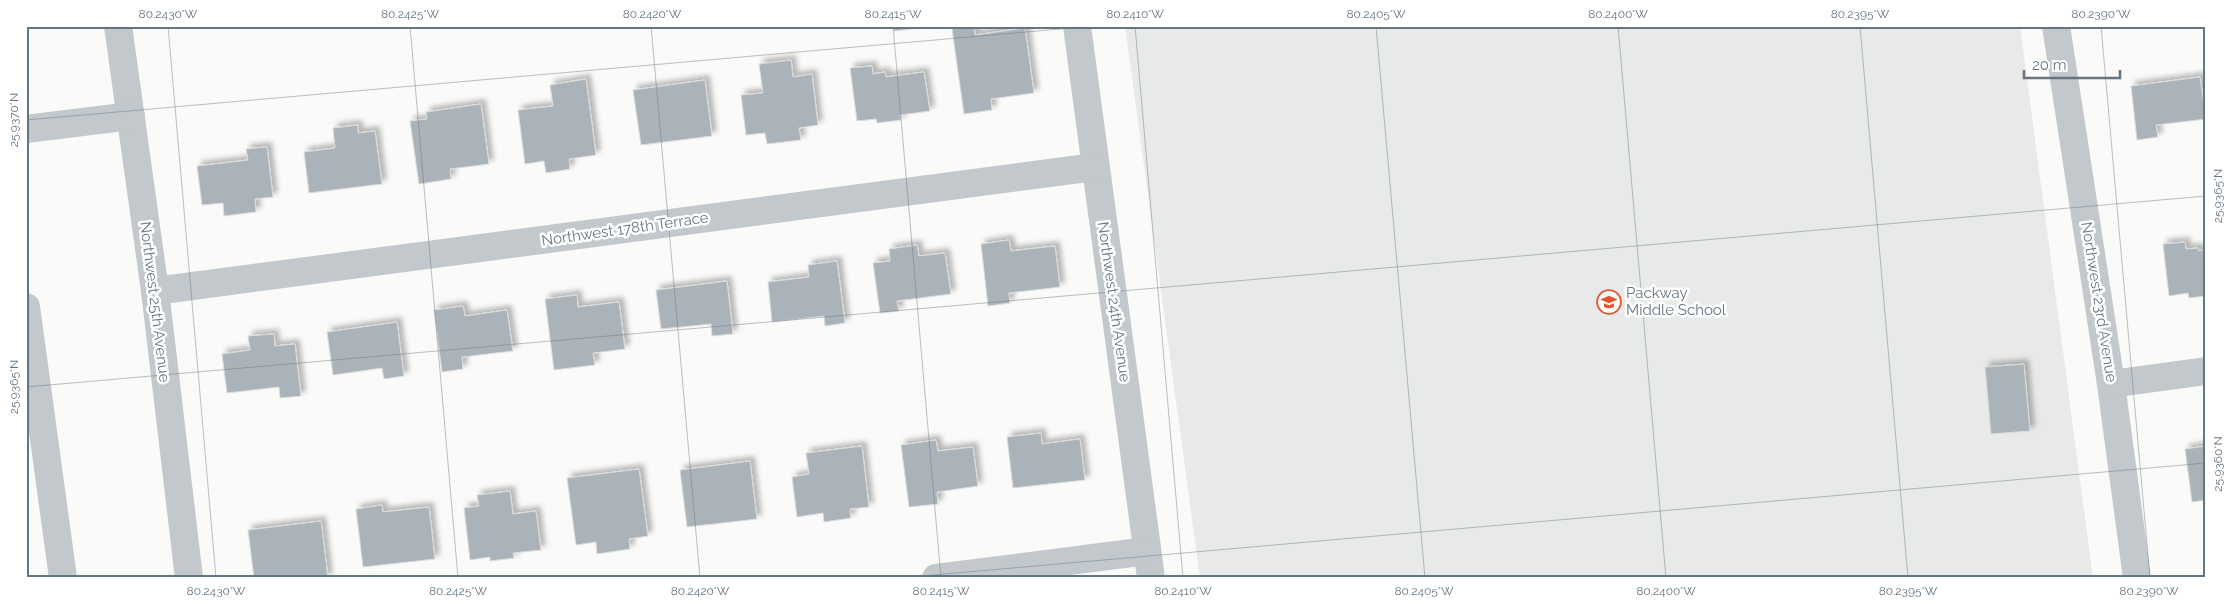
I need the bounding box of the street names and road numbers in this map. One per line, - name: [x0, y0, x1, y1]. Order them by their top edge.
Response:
- street label: Northwest 178th Terrace: [540, 208, 710, 250]
- street label: Northwest 23rd Avenue: [2077, 220, 2121, 384]
- street label: Northwest 25th Avenue: [136, 221, 174, 384]
- street label: Northwest 24th Avenue: [1094, 221, 1134, 384]

